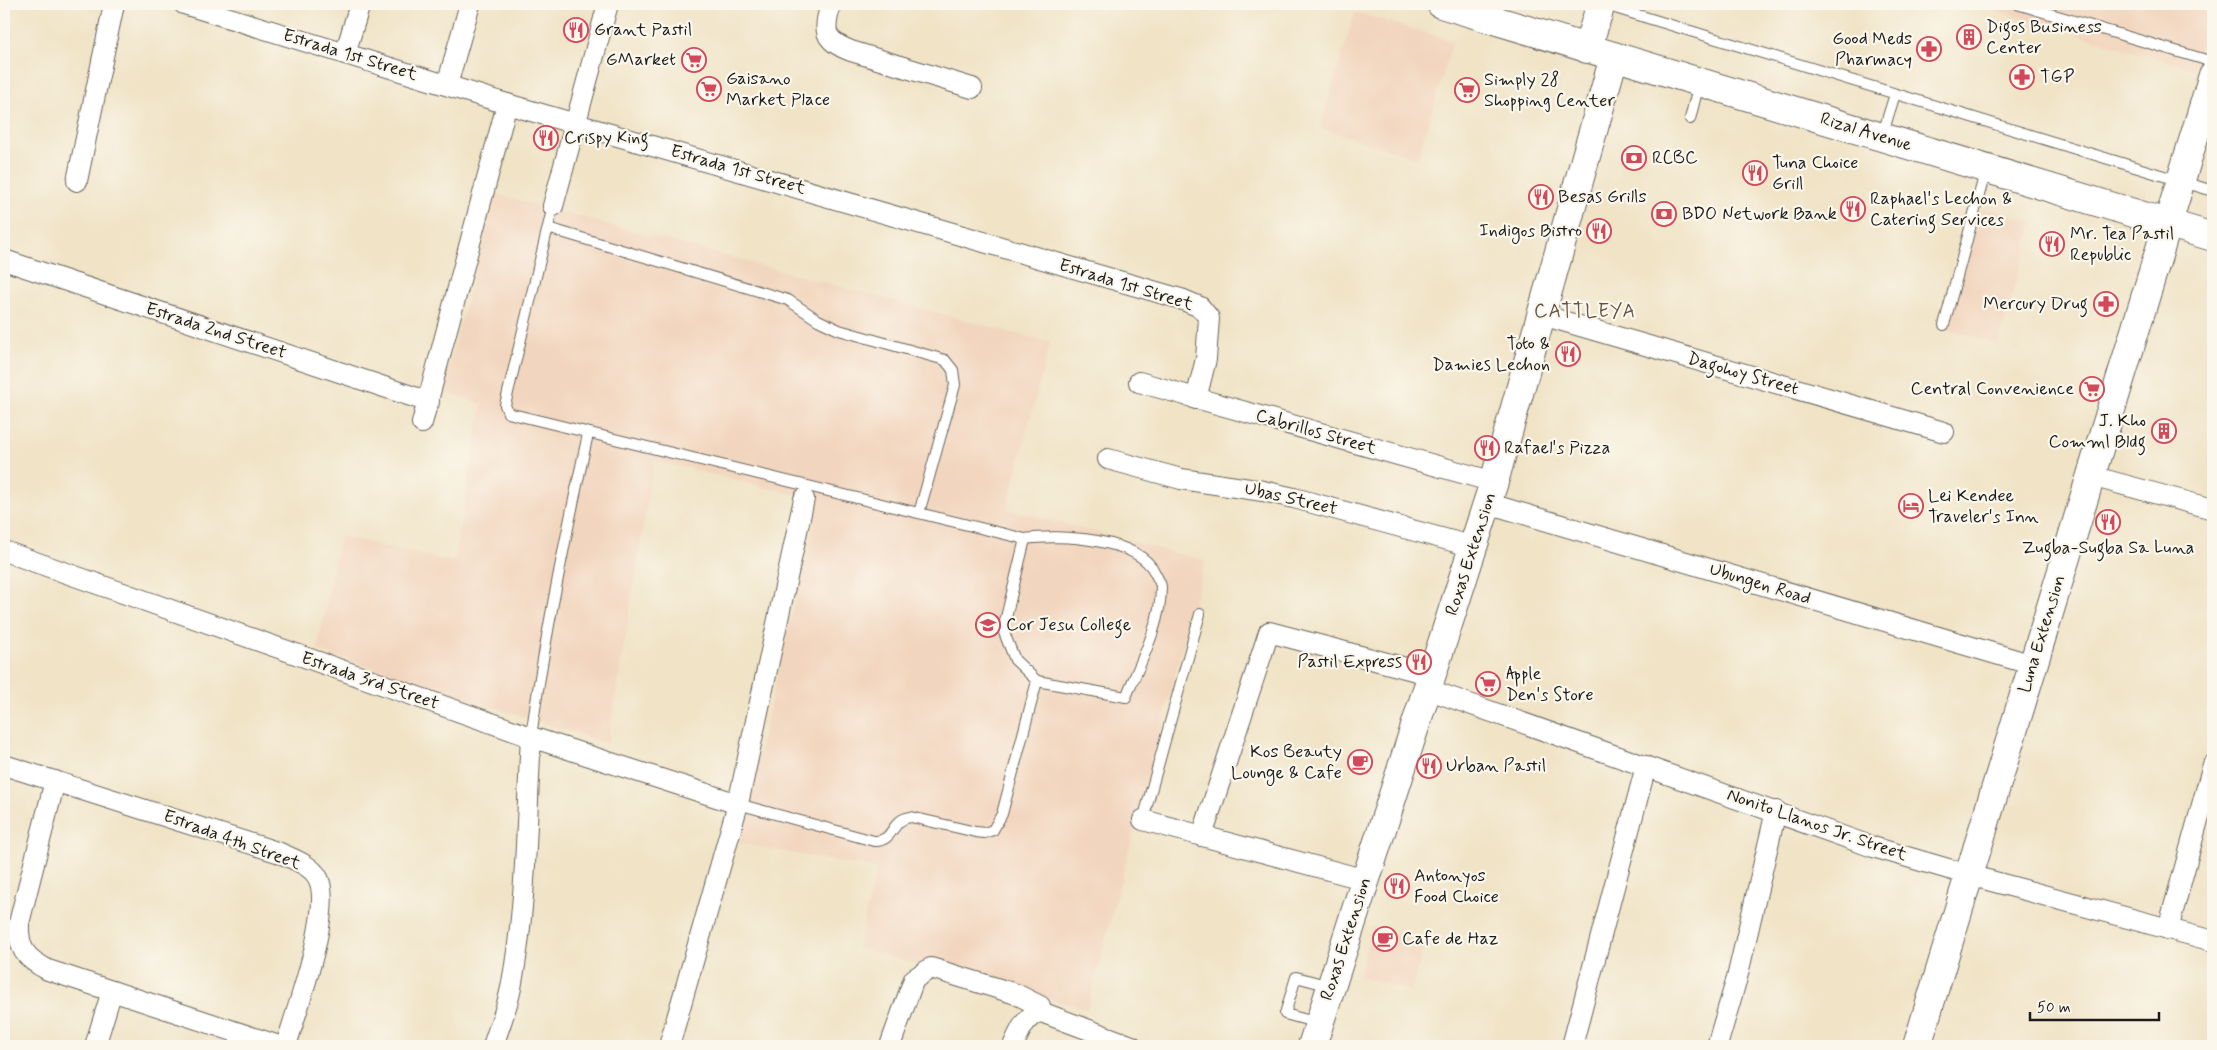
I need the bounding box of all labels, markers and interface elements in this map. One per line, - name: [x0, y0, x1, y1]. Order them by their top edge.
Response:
- place label: Digos Business Center: [1986, 15, 2102, 60]
- restaurant icon: Grant Pastil: [563, 17, 589, 43]
- place label: Grant Pastil: [594, 18, 692, 42]
- street label: Estrada 1st Street: [280, 23, 421, 87]
- building icon: Digos Business Center: [1956, 24, 1982, 50]
- place label: Good Meds Pharmacy: [1832, 27, 1912, 72]
- pharmacy icon: Good Meds Pharmacy: [1916, 36, 1942, 62]
- supermarket icon: GMarket: [681, 47, 707, 73]
- place label: GMarket: [606, 48, 676, 72]
- pharmacy icon: TGP: [2009, 64, 2035, 90]
- place label: TGP: [2040, 65, 2074, 89]
- place label: Gaisano Market Place: [726, 67, 830, 112]
- place label: Simply 28 Shopping Center: [1484, 68, 1615, 113]
- supermarket icon: Gaisano Market Place: [696, 76, 722, 102]
- supermarket icon: Simply 28 Shopping Center: [1454, 77, 1480, 103]
- street label: Rizal Avenue: [1817, 107, 1915, 157]
- restaurant icon: Crispy King: [533, 125, 559, 151]
- place label: Crispy King: [564, 126, 649, 152]
- street label: Estrada 1st Street: [668, 139, 809, 201]
- bank icon: RCBC: [1621, 145, 1647, 171]
- place label: RCBC: [1652, 146, 1698, 170]
- place label: Tuna Choice Grill: [1772, 151, 1858, 196]
- restaurant icon: Tuna Choice Grill: [1742, 160, 1768, 186]
- restaurant icon: Besas Grills: [1528, 184, 1554, 210]
- place label: Besas Grills: [1558, 185, 1647, 209]
- place label: Raphael's Lechon & Catering Services: [1870, 187, 2012, 234]
- restaurant icon: Raphael's Lechon & Catering Services: [1840, 196, 1866, 222]
- bank icon: BDO Network Bank: [1651, 201, 1677, 227]
- place label: BDO Network Bank: [1682, 202, 1837, 226]
- restaurant icon: Indigos Bistro: [1586, 218, 1612, 244]
- place label: Indigos Bistro: [1479, 219, 1582, 244]
- place label: Mr. Tea Pastil Republic: [2070, 222, 2174, 267]
- restaurant icon: Mr. Tea Pastil Republic: [2039, 231, 2065, 257]
- street label: Estrada 1st Street: [1056, 253, 1197, 317]
- pharmacy icon: Mercury Drug: [2093, 291, 2119, 317]
- place label: Mercury Drug: [1983, 292, 2088, 318]
- street label: Estrada 2nd Street: [142, 297, 290, 365]
- district label: CATTLEYA: [1534, 299, 1636, 324]
- place label: Toto & Damies Lechon: [1432, 332, 1550, 377]
- restaurant icon: Toto & Damies Lechon: [1555, 341, 1581, 367]
- street label: Dagohoy Street: [1684, 347, 1802, 403]
- supermarket icon: Central Convenience: [2079, 376, 2105, 402]
- place label: Central Convenience: [1911, 377, 2074, 401]
- street label: Cabrillos Street: [1253, 403, 1380, 461]
- place label: J. Kho Comml Bldg: [2049, 409, 2146, 456]
- building icon: J. Kho Comml Bldg: [2151, 418, 2177, 444]
- restaurant icon: Rafael's Pizza: [1474, 435, 1500, 461]
- place label: Rafael's Pizza: [1504, 436, 1610, 460]
- street label: Ubas Street: [1242, 477, 1340, 521]
- place label: Lei Kendee Traveler's Inn: [1928, 484, 2039, 529]
- street label: Roxas Extension: [1440, 489, 1502, 619]
- hotel icon: Lei Kendee Traveler's Inn: [1898, 493, 1924, 519]
- restaurant icon: Zugba-Sugba Sa Luna: [2095, 509, 2121, 535]
- place label: Zugba-Sugba Sa Luna: [2022, 536, 2194, 562]
- street label: Ubungen Road: [1706, 557, 1814, 612]
- street label: Luna Extension: [2013, 572, 2071, 696]
- school or university icon: Cor Jesu College: [975, 612, 1001, 638]
- place label: Cor Jesu College: [1006, 613, 1131, 639]
- street label: Estrada 3rd Street: [298, 646, 442, 716]
- restaurant icon: Pastil Express: [1406, 649, 1432, 675]
- place label: Pastil Express: [1297, 650, 1402, 674]
- place label: Apple Den's Store: [1506, 662, 1594, 707]
- supermarket icon: Apple Den's Store: [1475, 671, 1501, 697]
- place label: Kos Beauty Lounge & Cafe: [1231, 740, 1342, 786]
- cafe icon: Kos Beauty Lounge & Cafe: [1347, 749, 1373, 775]
- restaurant icon: Urban Pastil: [1416, 753, 1442, 779]
- place label: Urban Pastil: [1446, 754, 1546, 778]
- street label: Nonito Llanos Jr. Street: [1724, 783, 1911, 867]
- street label: Estrada 4th Street: [160, 804, 304, 876]
- place label: Antonyos Food Choice: [1414, 864, 1499, 909]
- restaurant icon: Antonyos Food Choice: [1384, 873, 1410, 899]
- street label: Roxas Extension: [1315, 874, 1377, 1004]
- cafe icon: Cafe de Haz: [1372, 926, 1398, 952]
- place label: Cafe de Haz: [1402, 927, 1499, 951]
- scale bar: [2030, 990, 2158, 1022]
- text: 50 m: [2037, 998, 2071, 1018]

